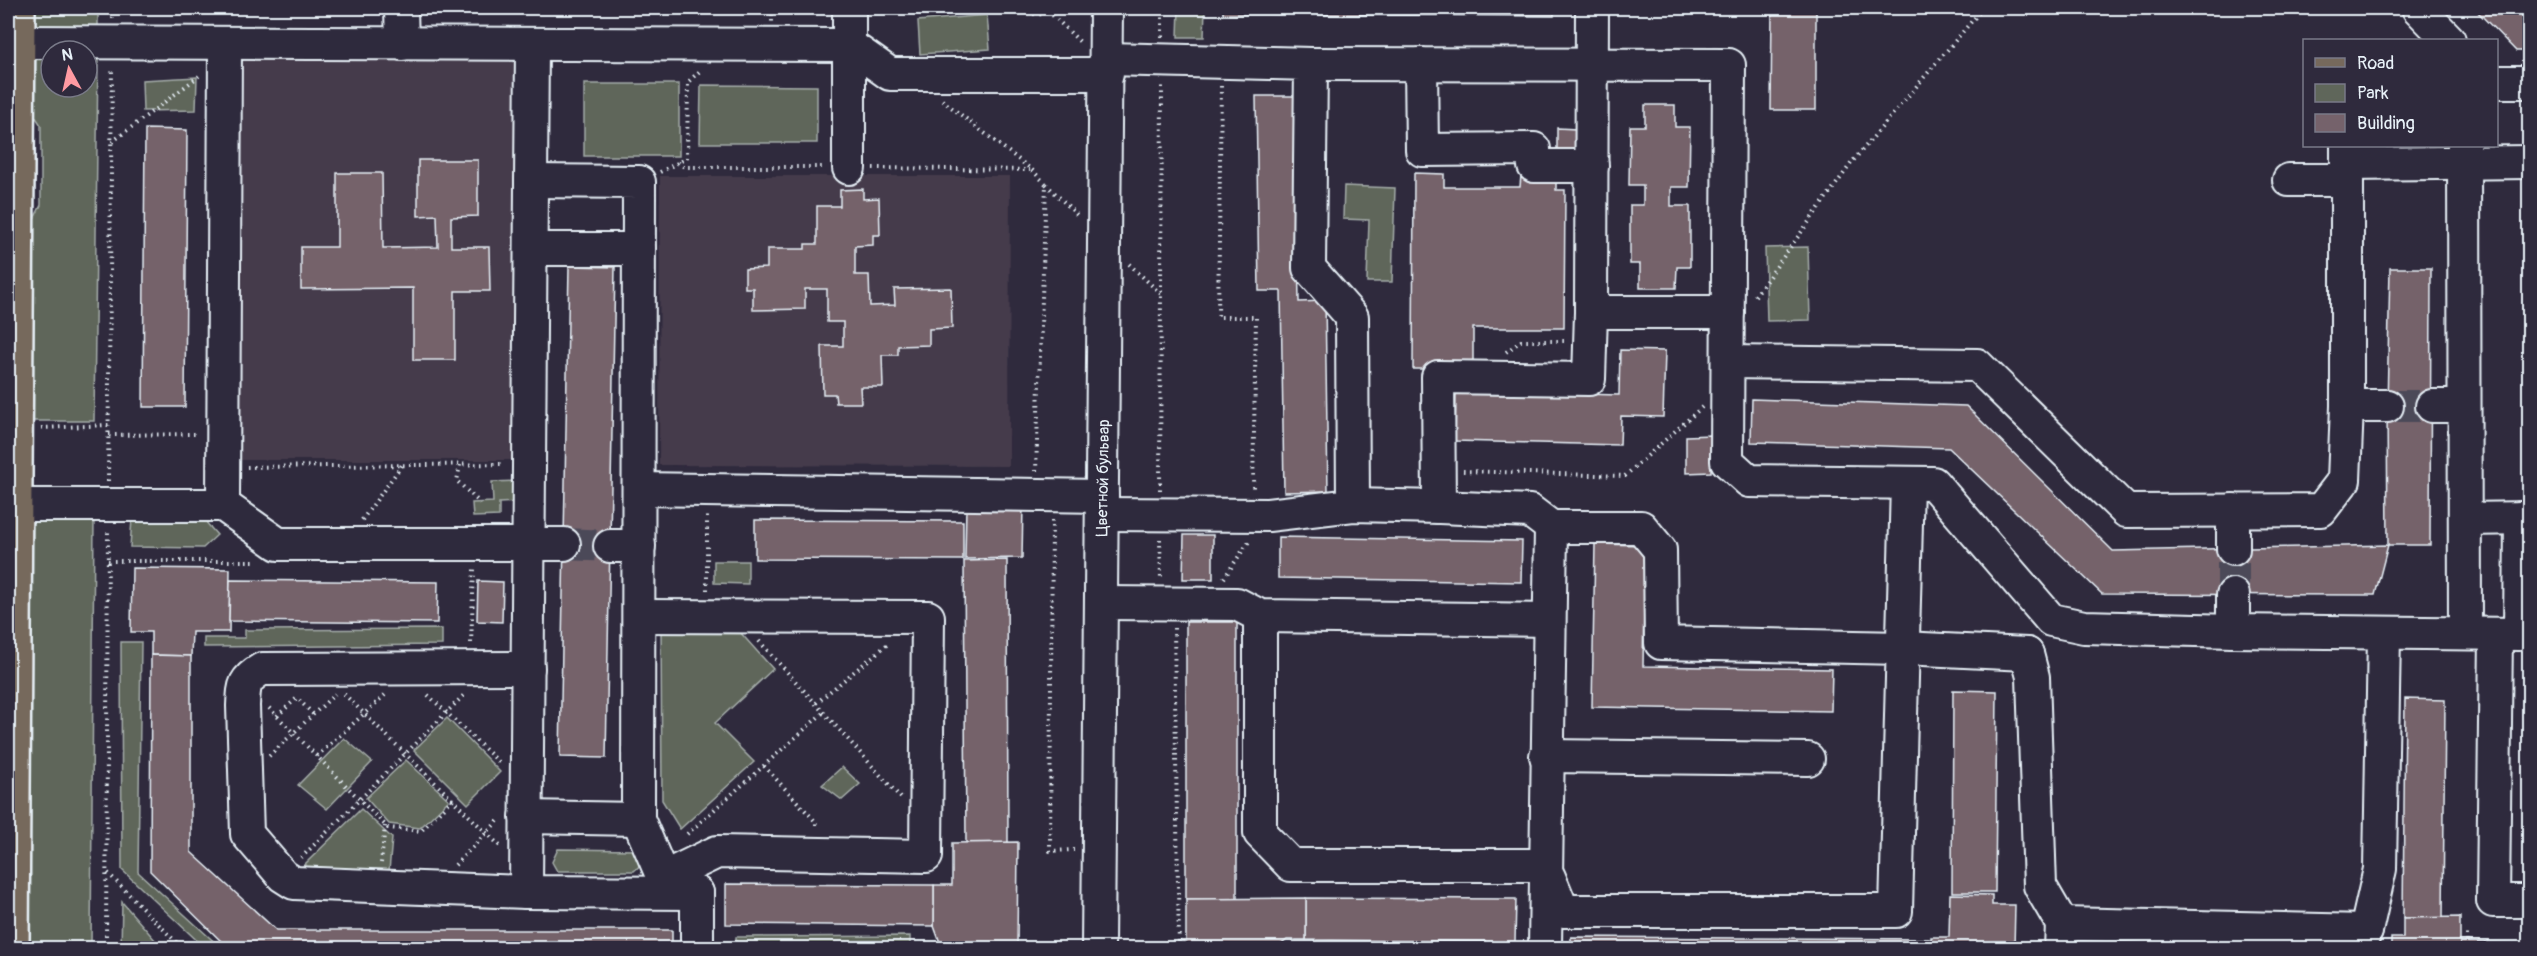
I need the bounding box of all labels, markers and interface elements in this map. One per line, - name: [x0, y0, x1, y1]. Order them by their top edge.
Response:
- north arrow: [39, 39, 99, 99]
- legend: [2303, 39, 2498, 147]
- text: N: [60, 44, 74, 66]
- text: Road: [2357, 52, 2394, 75]
- text: Park: [2357, 82, 2389, 105]
- text: Building: [2357, 112, 2415, 135]
- street label: Цветной бульвар: [1092, 419, 1114, 537]

